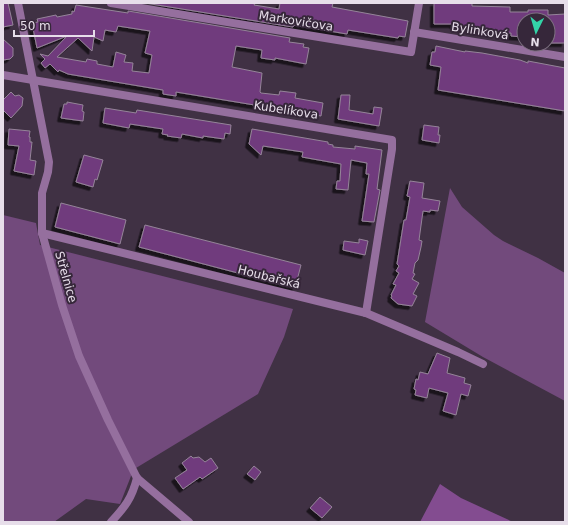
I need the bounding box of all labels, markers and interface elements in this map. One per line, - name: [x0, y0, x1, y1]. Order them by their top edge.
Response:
- street label: Markovičova: [258, 8, 334, 34]
- scale bar: [14, 12, 94, 38]
- north arrow: [516, 12, 556, 52]
- text: 50 m: [20, 19, 51, 33]
- street label: Bylinková: [450, 20, 510, 42]
- text: N: [530, 35, 540, 48]
- street label: Kubelíkova: [253, 98, 319, 122]
- street label: Střelnice: [52, 250, 80, 304]
- street label: Houbařská: [236, 262, 302, 292]

